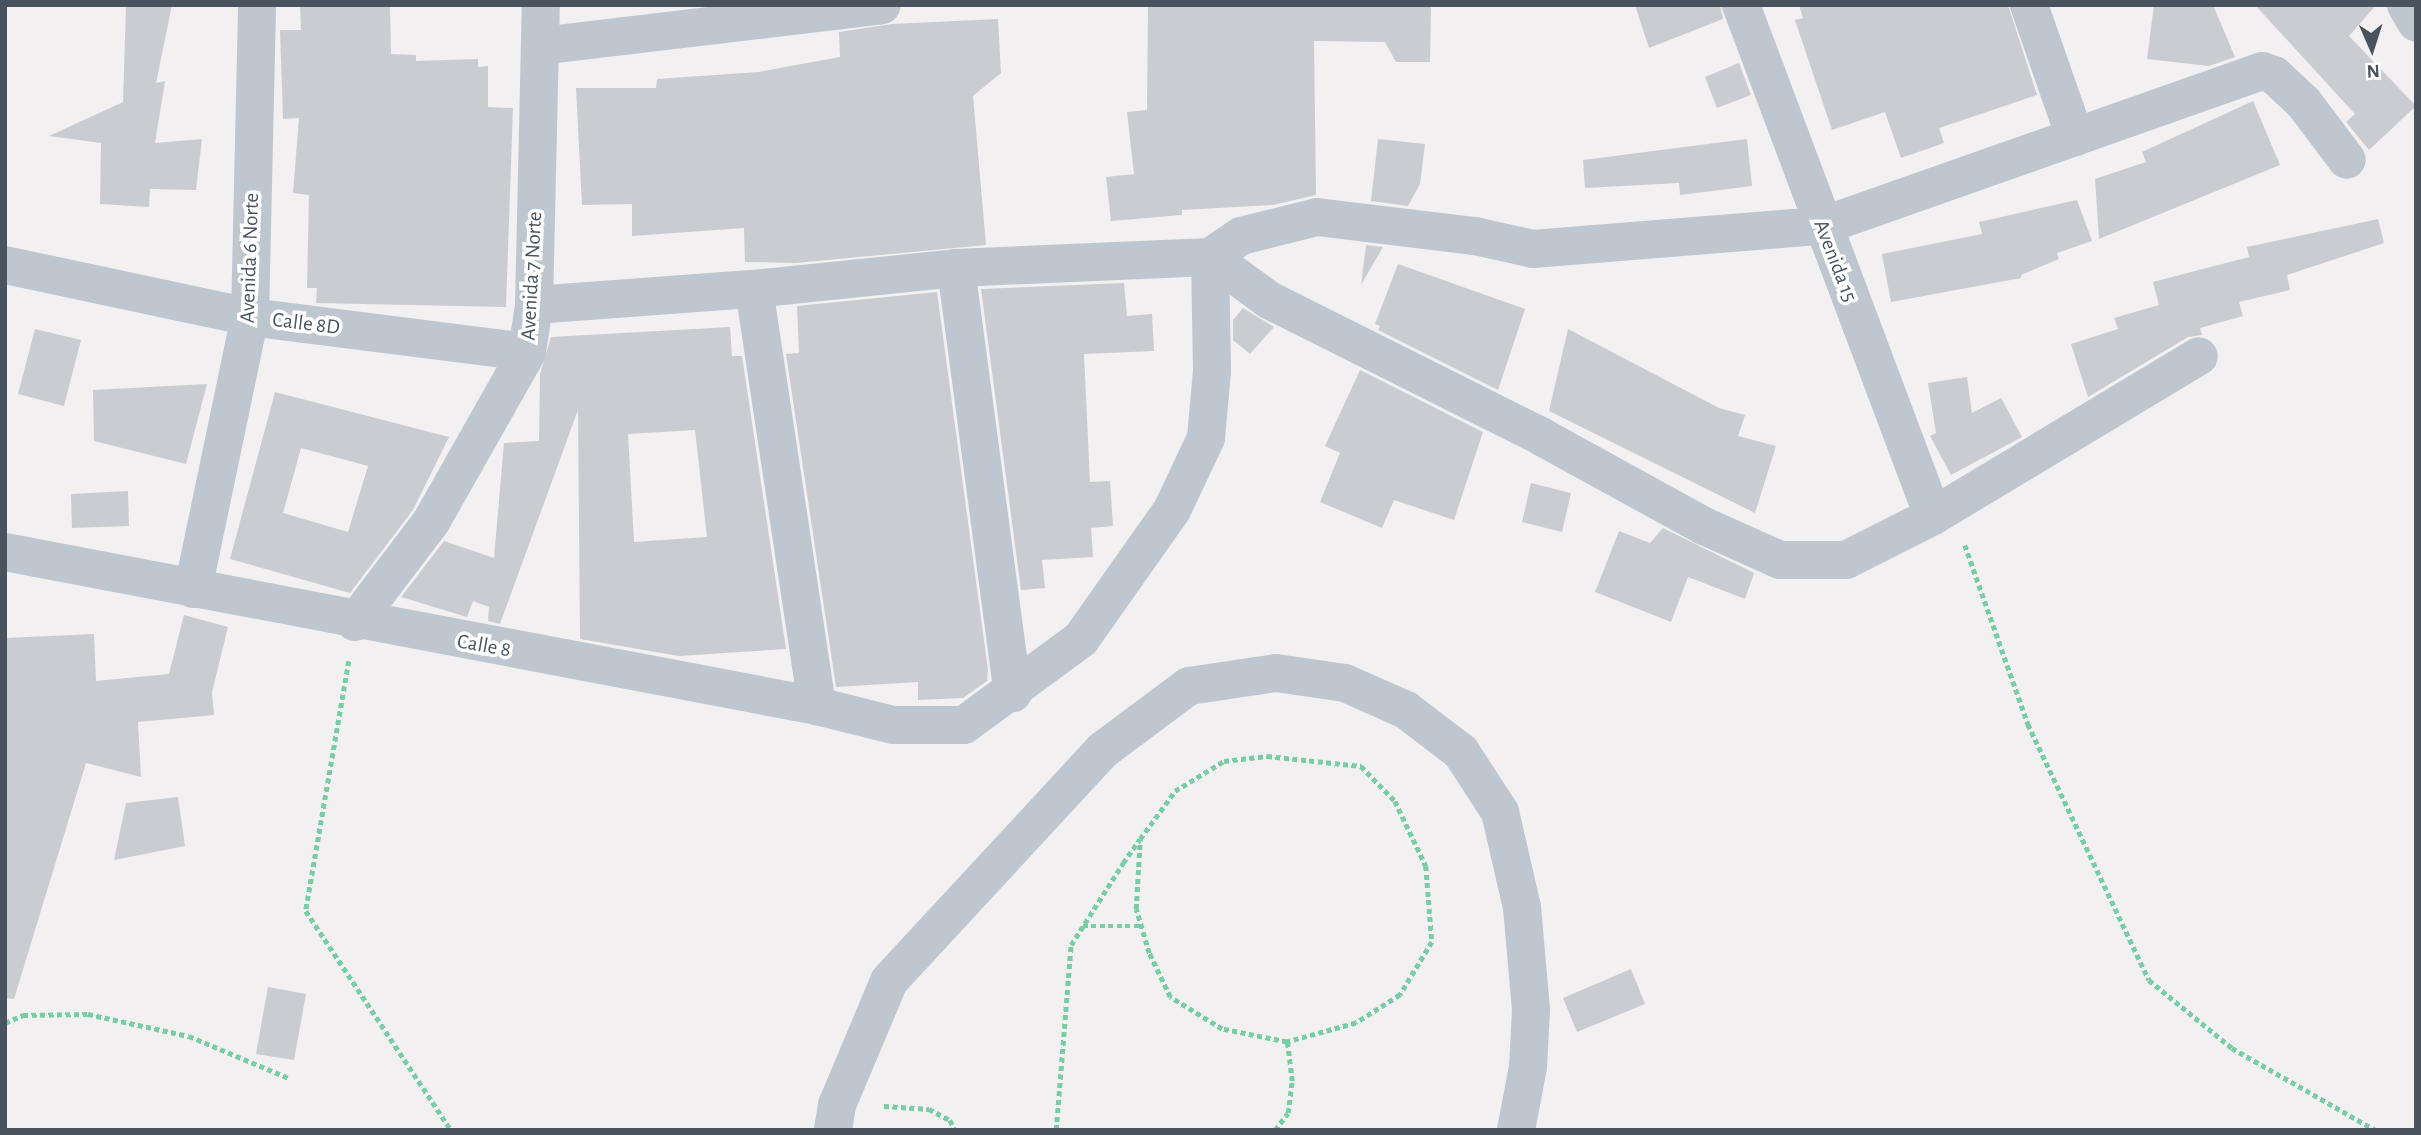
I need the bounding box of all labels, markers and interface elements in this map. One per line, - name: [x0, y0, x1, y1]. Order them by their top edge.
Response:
- north arrow: [2337, 14, 2407, 84]
- text: N: [2366, 61, 2380, 80]
- street label: Avenida 6 Norte: [235, 192, 265, 324]
- street label: Avenida 7 Norte: [516, 211, 548, 341]
- street label: Avenida 15: [1808, 216, 1862, 306]
- street label: Calle 8D: [271, 307, 341, 341]
- street label: Calle 8: [455, 629, 513, 663]

